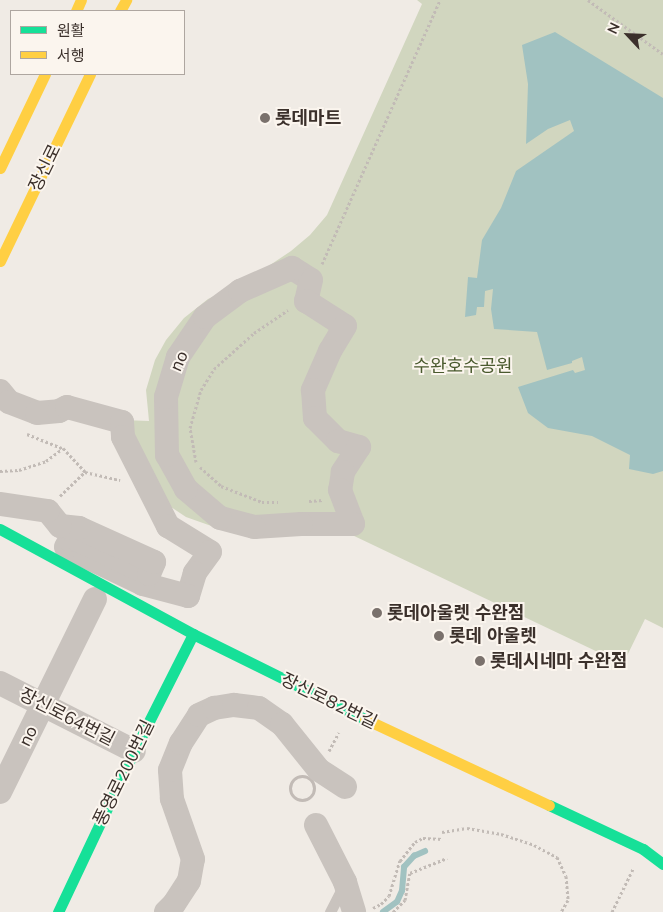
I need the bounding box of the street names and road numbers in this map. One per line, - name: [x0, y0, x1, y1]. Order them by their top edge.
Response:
- street label: 장신로: [24, 141, 66, 195]
- street label: no: [165, 347, 193, 375]
- street label: 장신로82번길: [277, 668, 381, 734]
- street label: 장신로64번길: [16, 684, 118, 750]
- street label: 풍영로200번길: [89, 716, 159, 830]
- street label: no: [14, 722, 42, 750]

